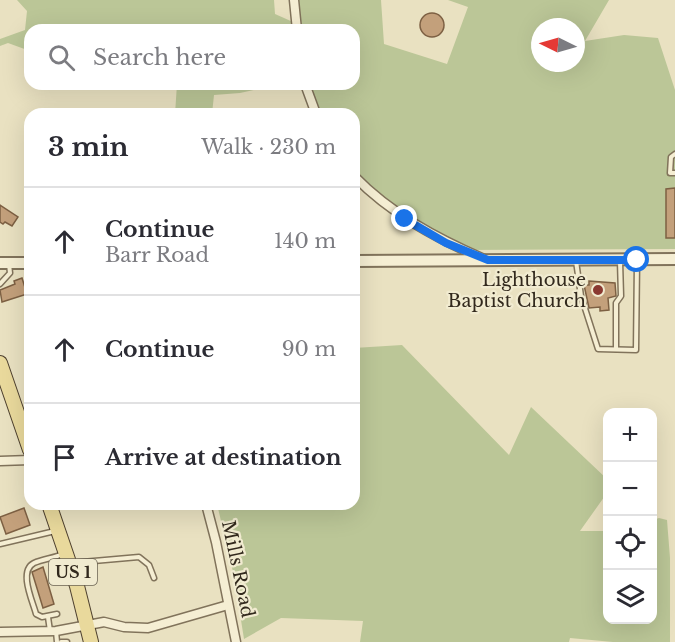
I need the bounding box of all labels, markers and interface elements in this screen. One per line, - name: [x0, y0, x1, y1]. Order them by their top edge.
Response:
- north arrow: [531, 18, 585, 72]
- search box: [24, 24, 360, 90]
- icon: search: [45, 41, 78, 74]
- text: Search here: [93, 44, 226, 71]
- text: 3 min: [48, 131, 129, 163]
- text: Walk · 230 m: [201, 135, 336, 159]
- route end: [391, 205, 417, 231]
- text: Continue: [105, 216, 214, 243]
- icon: ahead: [48, 225, 81, 258]
- text: 140 m: [274, 229, 336, 253]
- text: Barr Road: [105, 243, 209, 267]
- route start: [623, 246, 649, 272]
- place label: Lighthouse Baptist Church: [448, 269, 586, 312]
- marker: Lighthouse Baptist Church: [591, 283, 605, 297]
- icon: ahead: [48, 333, 81, 366]
- text: Continue: [105, 336, 214, 363]
- text: 90 m: [282, 337, 336, 361]
- map controls: [603, 408, 657, 624]
- button: +: [603, 408, 657, 462]
- icon: arrive: [48, 441, 81, 474]
- text: Arrive at destination: [105, 444, 342, 471]
- button: −: [603, 462, 657, 516]
- button: locate: [603, 516, 657, 570]
- street label: Mills Road: [217, 518, 259, 620]
- road number: US 1: [49, 559, 97, 585]
- button: layers: [603, 570, 657, 624]

